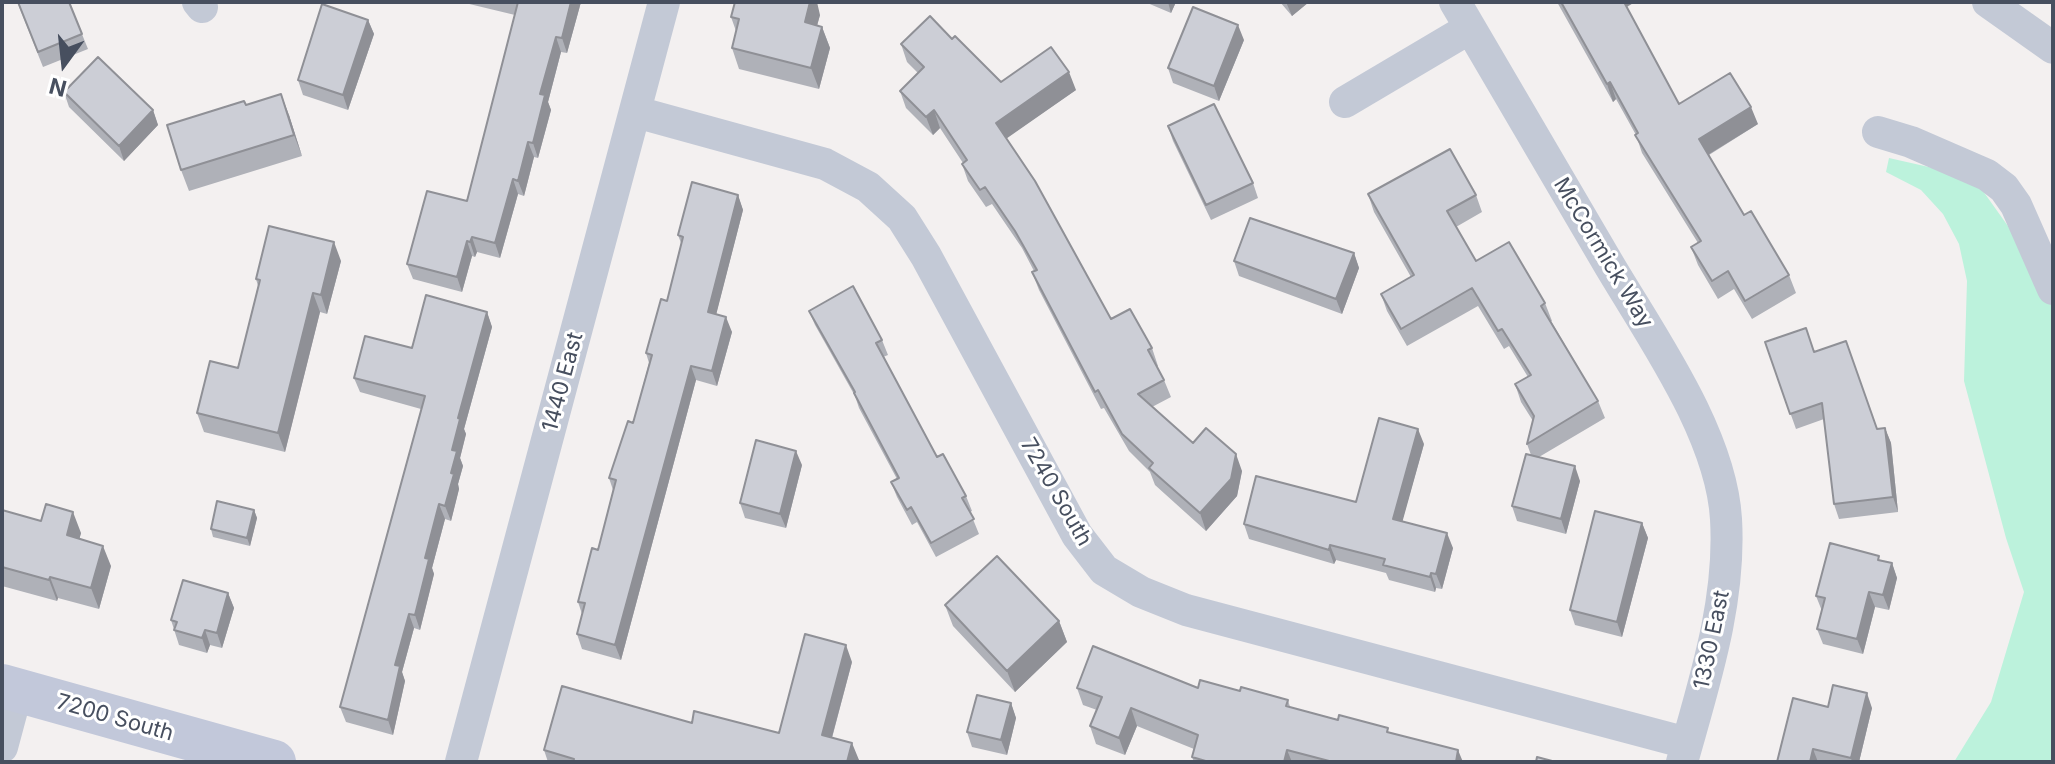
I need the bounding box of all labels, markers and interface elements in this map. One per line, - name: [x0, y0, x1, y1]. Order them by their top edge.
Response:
- north arrow: [24, 24, 104, 104]
- text: N: [46, 72, 69, 102]
- street label: McCormick Way: [1548, 173, 1658, 333]
- street label: 1440 East: [537, 329, 589, 435]
- street label: 7240 South: [1014, 433, 1098, 551]
- street label: 1330 East: [1689, 588, 1735, 692]
- street label: 7200 South: [54, 689, 176, 747]

